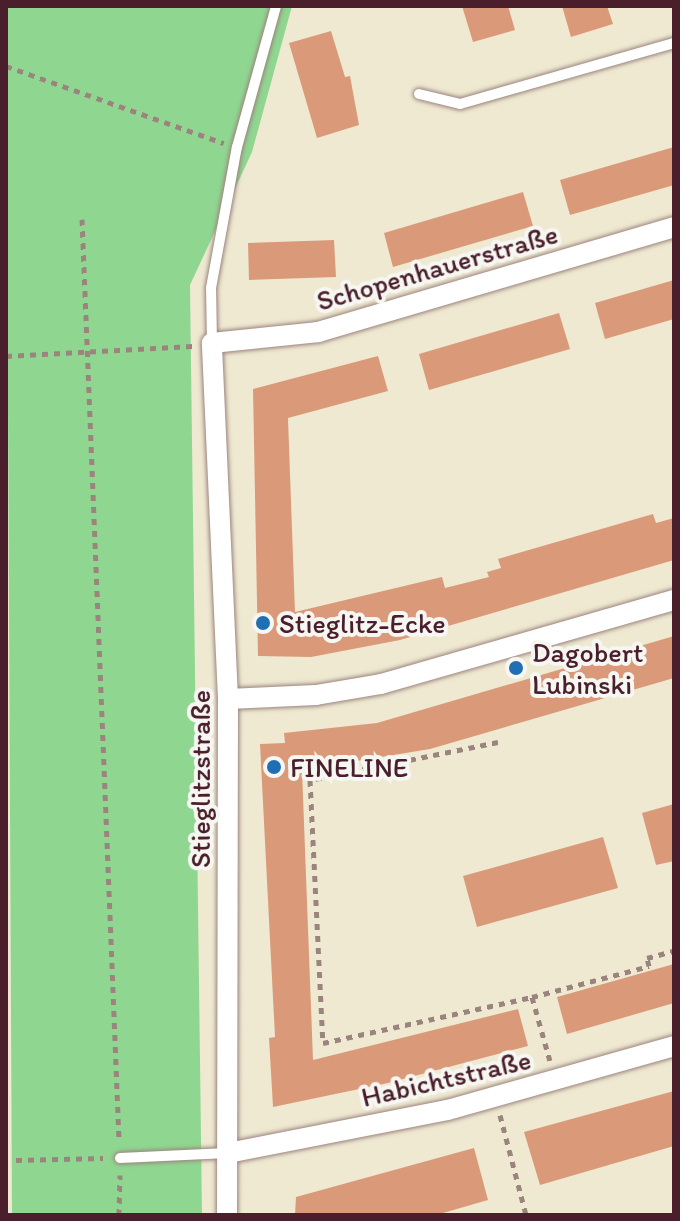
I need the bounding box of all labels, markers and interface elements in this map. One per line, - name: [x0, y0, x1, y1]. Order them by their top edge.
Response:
- street label: Schopenhauerstraße: [313, 216, 561, 318]
- place label: Stieglitz-Ecke: [279, 606, 446, 640]
- marker: Stieglitz-Ecke: [254, 614, 272, 632]
- place label: Dagobert Lubinski: [532, 635, 643, 701]
- marker: Dagobert Lubinski: [507, 659, 525, 677]
- street label: Stieglitzstraße: [183, 690, 217, 868]
- place label: FINELINE: [290, 750, 408, 784]
- marker: FINELINE: [265, 758, 283, 776]
- street label: Habichtstraße: [358, 1042, 534, 1114]

